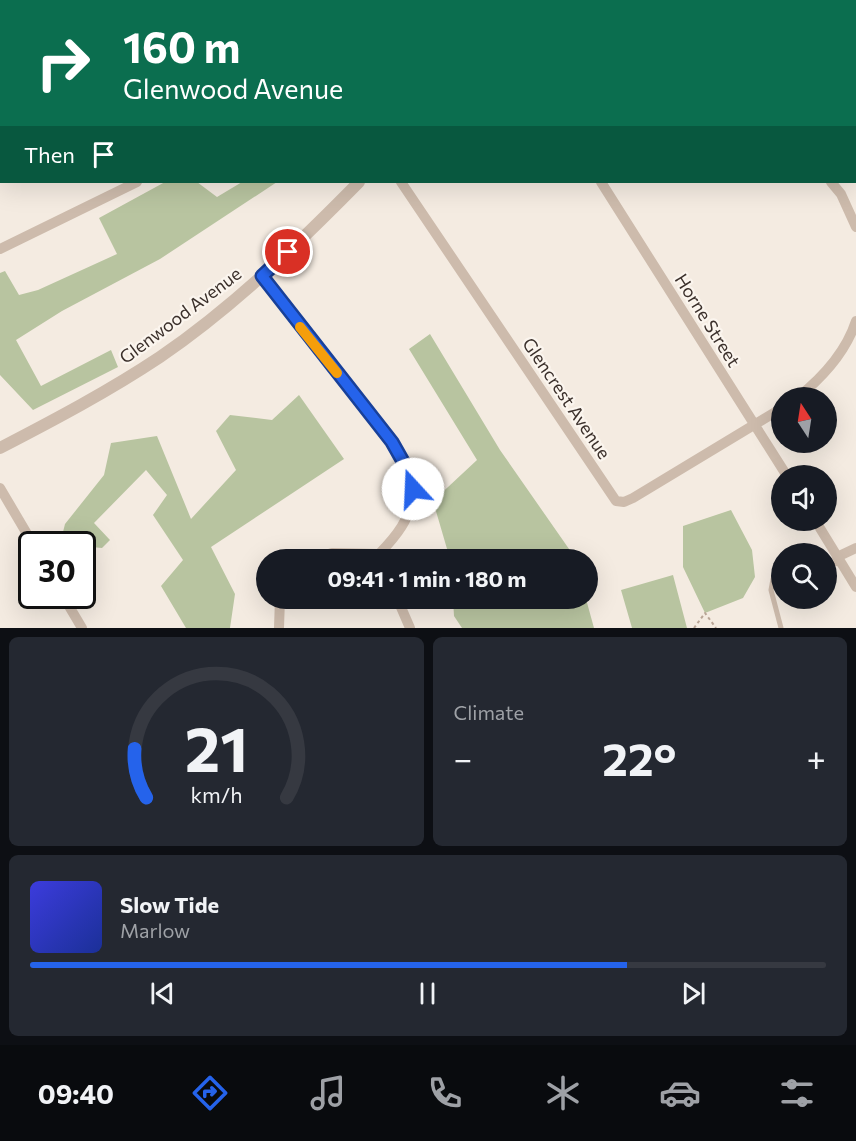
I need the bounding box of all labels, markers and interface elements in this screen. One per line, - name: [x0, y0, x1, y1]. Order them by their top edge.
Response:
- text: 160 m: [123, 20, 241, 72]
- icon: right: [24, 24, 102, 102]
- text: Glenwood Avenue: [123, 72, 343, 105]
- icon: arrive: [87, 138, 120, 171]
- text: Then: [24, 141, 75, 168]
- pin: [262, 226, 313, 277]
- icon: arrive: [271, 235, 304, 268]
- street label: Glenwood Avenue: [115, 262, 245, 368]
- street label: Horne Street: [671, 269, 745, 371]
- street label: Glencrest Avenue: [518, 333, 616, 463]
- north arrow: [771, 387, 837, 453]
- map controls: [771, 387, 837, 609]
- position arrow: [381, 457, 445, 521]
- button: sound: [771, 465, 837, 531]
- speed limit sign: 30: [18, 531, 96, 609]
- button: search: [771, 543, 837, 609]
- text: 09:41 · 1 min · 180 m: [327, 565, 527, 592]
- text: Climate: [454, 700, 524, 724]
- text: 21: [184, 709, 248, 785]
- text: 22°: [602, 730, 676, 785]
- text: −: [454, 737, 472, 778]
- text: +: [807, 737, 826, 778]
- text: km/h: [190, 782, 242, 808]
- text: Slow Tide: [120, 891, 219, 918]
- text: Marlow: [120, 918, 190, 942]
- icon: previous: [146, 977, 179, 1010]
- icon: pause: [411, 977, 444, 1010]
- icon: next: [677, 977, 710, 1010]
- icon: directions: [189, 1072, 231, 1114]
- icon: music: [307, 1072, 349, 1114]
- icon: phone: [424, 1072, 466, 1114]
- icon: climate: [542, 1072, 584, 1114]
- icon: car: [659, 1072, 701, 1114]
- icon: filters: [776, 1072, 818, 1114]
- text: 09:40: [38, 1077, 114, 1110]

